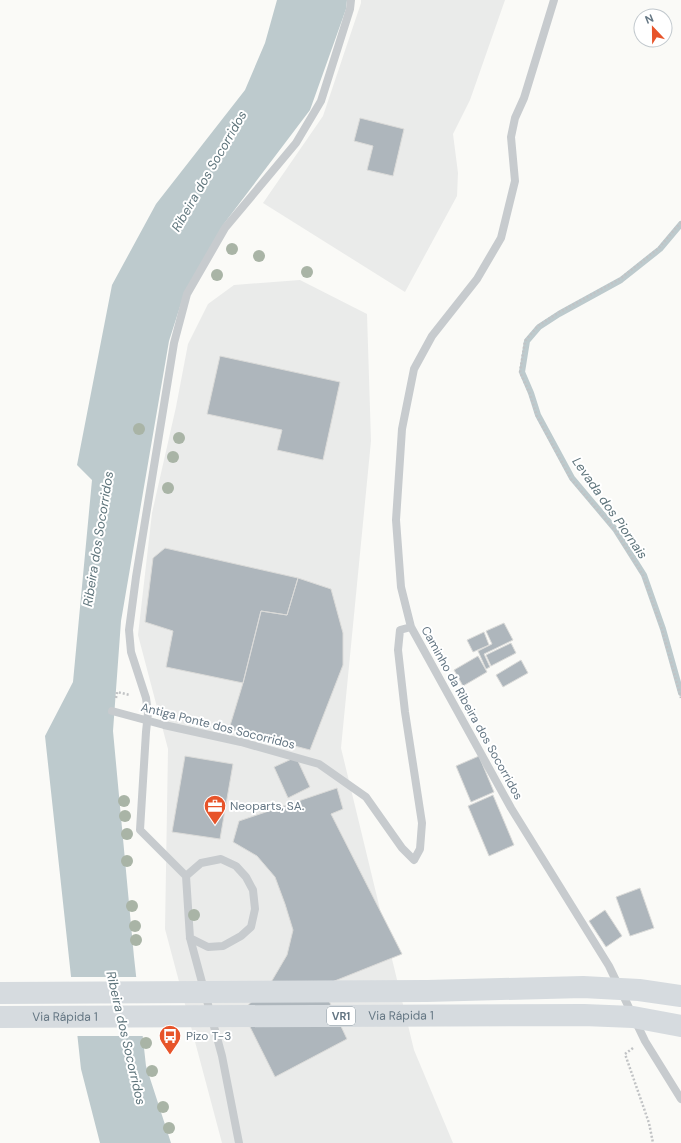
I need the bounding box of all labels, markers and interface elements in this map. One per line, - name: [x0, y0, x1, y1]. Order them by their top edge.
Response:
- north arrow: [633, 8, 673, 48]
- text: N: [643, 11, 656, 27]
- water label: Ribeira dos Socorridos: [167, 107, 251, 235]
- water label: Levada dos Piornais: [568, 454, 652, 562]
- water label: Ribeira dos Socorridos: [79, 470, 117, 608]
- street label: Caminho da Ribeira dos Socorridos: [418, 624, 526, 802]
- street label: Antiga Ponte dos Socorridos: [139, 699, 297, 753]
- office icon: Neoparts, SA.: [202, 793, 228, 826]
- place label: Neoparts, SA.: [230, 798, 304, 814]
- water label: Ribeira dos Socorridos: [102, 969, 150, 1107]
- road number: VR1: [327, 1007, 355, 1025]
- street label: Via Rápida 1: [368, 1008, 434, 1024]
- street label: Via Rápida 1: [32, 1009, 98, 1025]
- bus stop icon: Pizo T-3: [157, 1023, 183, 1056]
- place label: Pizo T-3: [186, 1028, 231, 1044]

